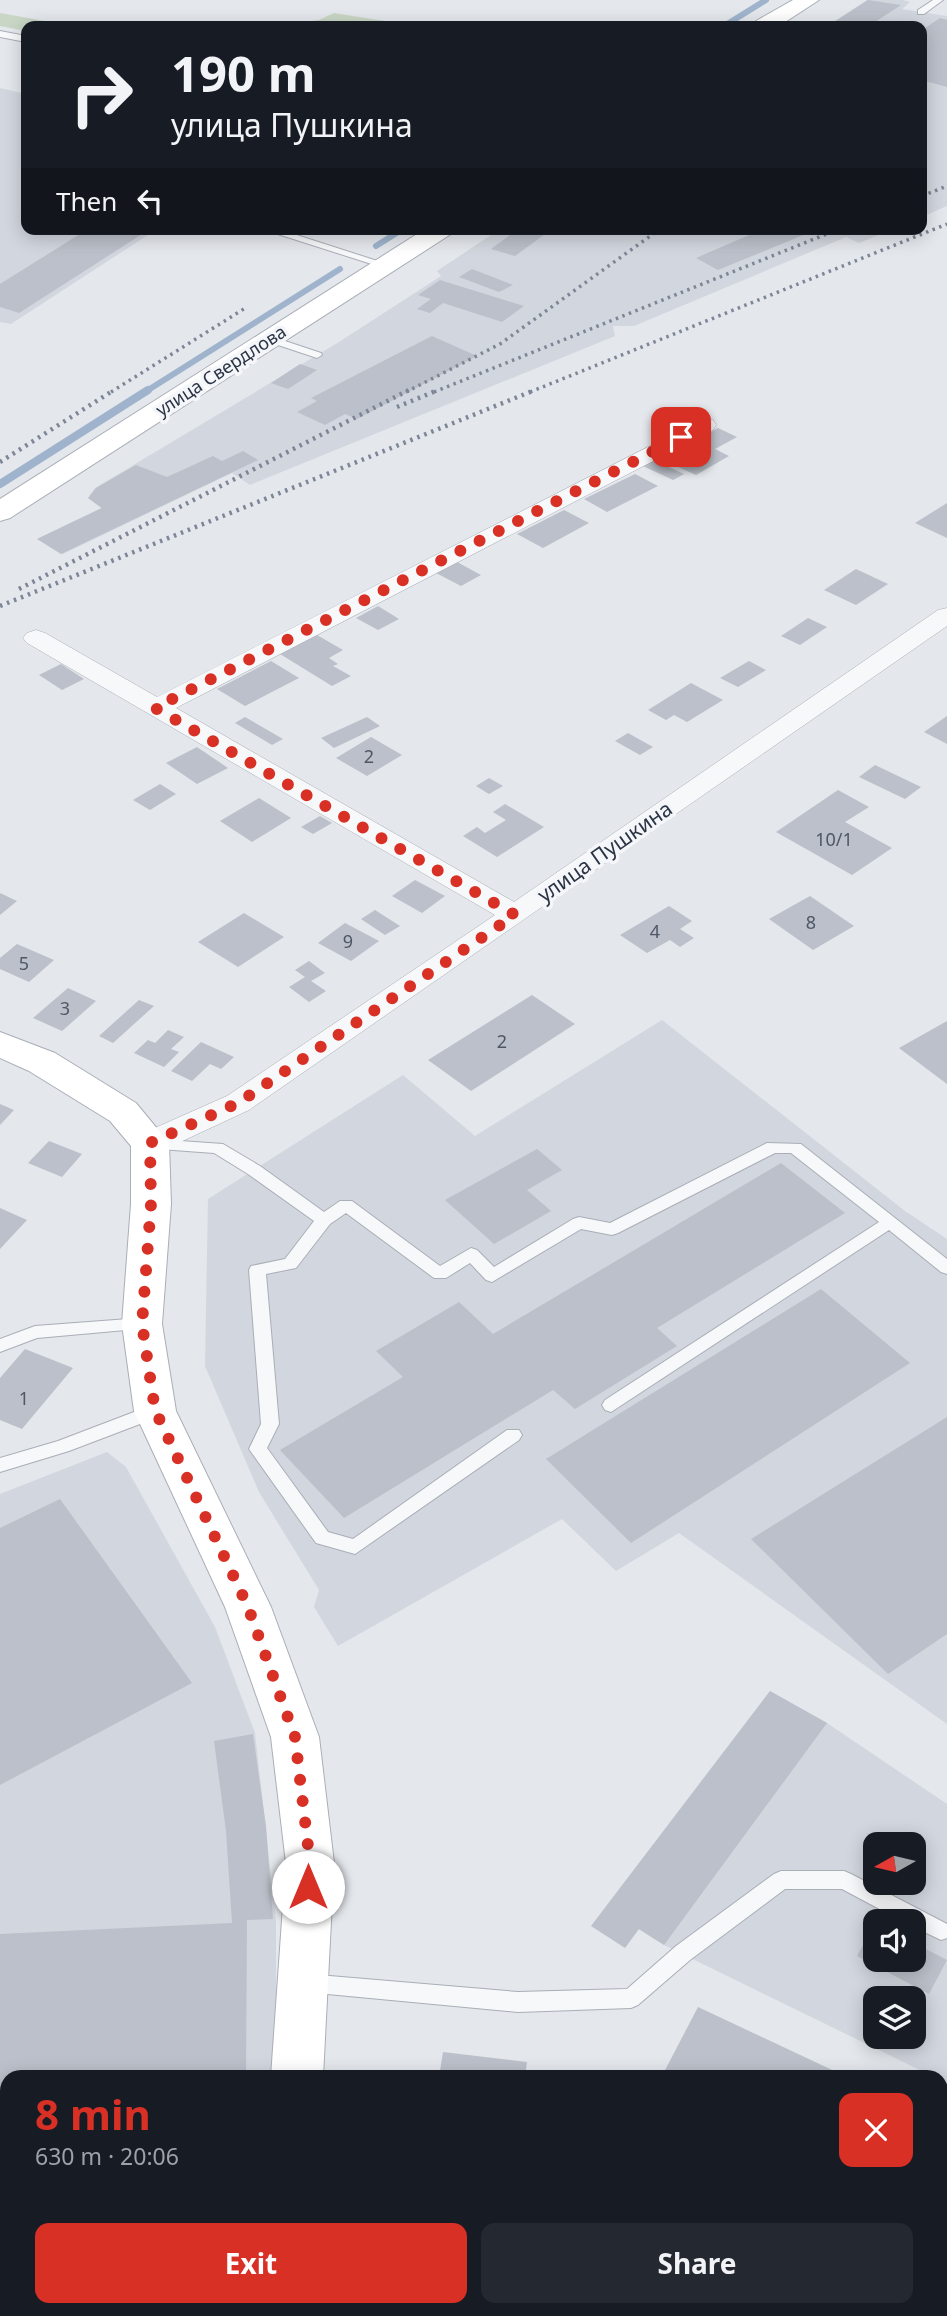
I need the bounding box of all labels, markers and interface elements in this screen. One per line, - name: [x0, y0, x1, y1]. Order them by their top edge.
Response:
- text: 190 m: [171, 40, 316, 106]
- icon: right: [56, 49, 147, 140]
- text: улица Пушкина: [171, 103, 413, 146]
- icon: left: [131, 182, 169, 220]
- text: Then: [56, 183, 117, 219]
- street label: улица Свердлова: [151, 319, 290, 421]
- pin: [651, 407, 711, 467]
- icon: arrive: [662, 418, 700, 456]
- house number: 2: [364, 744, 374, 768]
- street label: улица Пушкина: [531, 794, 677, 908]
- house number: 10/1: [815, 827, 853, 851]
- house number: 8: [806, 910, 816, 934]
- house number: 4: [650, 919, 660, 943]
- house number: 9: [343, 929, 353, 953]
- house number: 5: [19, 951, 29, 975]
- house number: 3: [60, 996, 70, 1020]
- house number: 2: [497, 1029, 507, 1053]
- house number: 1: [19, 1386, 29, 1410]
- north arrow: [863, 1832, 926, 1895]
- map controls: [863, 1832, 926, 2049]
- position arrow: [271, 1850, 345, 1924]
- button: sound: [863, 1909, 926, 1972]
- button: layers: [863, 1986, 926, 2049]
- text: 8 min: [35, 2085, 151, 2142]
- button: close: [839, 2093, 913, 2167]
- text: 630 m · 20:06: [35, 2140, 179, 2172]
- button: Exit: [35, 2223, 467, 2303]
- button: Share: [481, 2223, 913, 2303]

